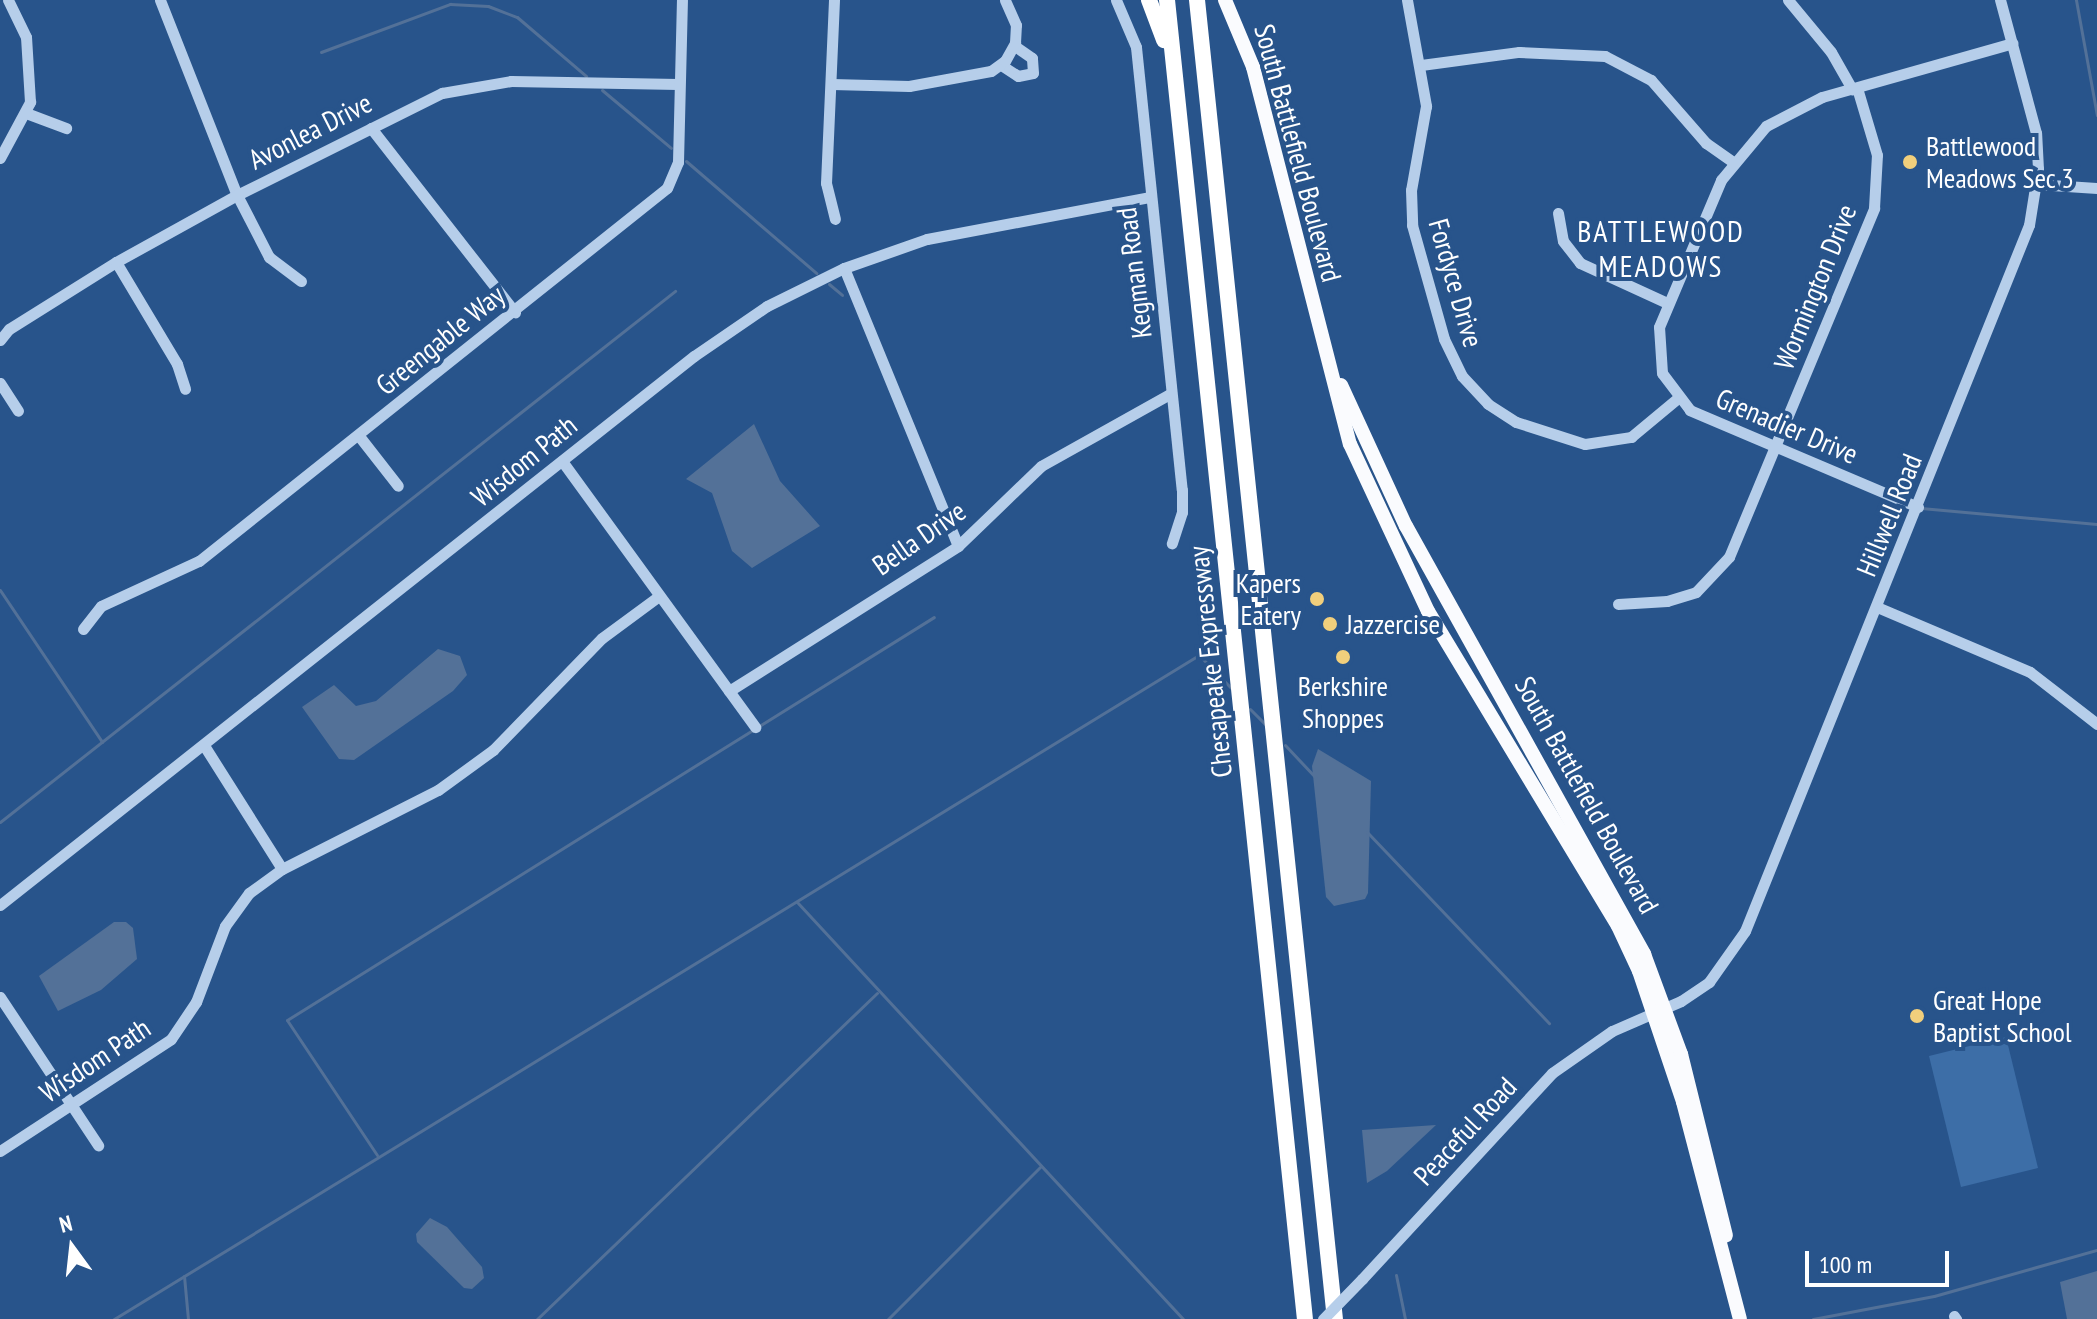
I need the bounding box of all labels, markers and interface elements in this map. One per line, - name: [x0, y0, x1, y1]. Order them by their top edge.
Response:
- street label: South Battlefield Boulevard: [1247, 20, 1349, 286]
- street label: Avonlea Drive: [243, 86, 377, 176]
- place label: Battlewood Meadows Sec 3: [1926, 129, 2074, 195]
- marker: Battlewood Meadows Sec 3: [1901, 153, 1919, 171]
- street label: Wormington Drive: [1767, 200, 1863, 374]
- street label: Kegman Road: [1109, 206, 1159, 340]
- district label: BATTLEWOOD MEADOWS: [1577, 213, 1745, 284]
- street label: Fordyce Drive: [1422, 215, 1490, 351]
- street label: Greengable Way: [369, 278, 511, 402]
- street label: Grenadier Drive: [1711, 381, 1863, 471]
- street label: Wisdom Path: [465, 408, 583, 514]
- street label: Hillwell Road: [1849, 449, 1929, 581]
- street label: Bella Drive: [866, 494, 972, 582]
- street label: Chesapeake Expressway: [1181, 545, 1239, 779]
- place label: Kapers Eatery: [1236, 566, 1301, 632]
- marker: Kapers Eatery: [1308, 590, 1326, 608]
- place label: Jazzercise: [1346, 607, 1440, 641]
- marker: Jazzercise: [1321, 615, 1339, 633]
- marker: Berkshire Shoppes: [1334, 648, 1352, 666]
- place label: Berkshire Shoppes: [1298, 669, 1388, 735]
- street label: South Battlefield Boulevard: [1508, 671, 1666, 919]
- place label: Great Hope Baptist School: [1933, 983, 2071, 1049]
- marker: Great Hope Baptist School: [1908, 1007, 1926, 1025]
- street label: Wisdom Path: [33, 1011, 157, 1109]
- street label: Peaceful Road: [1407, 1070, 1523, 1192]
- north arrow: [32, 1207, 112, 1287]
- text: N: [56, 1209, 75, 1239]
- scale bar: [1809, 1235, 1953, 1285]
- text: 100 m: [1819, 1249, 1872, 1280]

